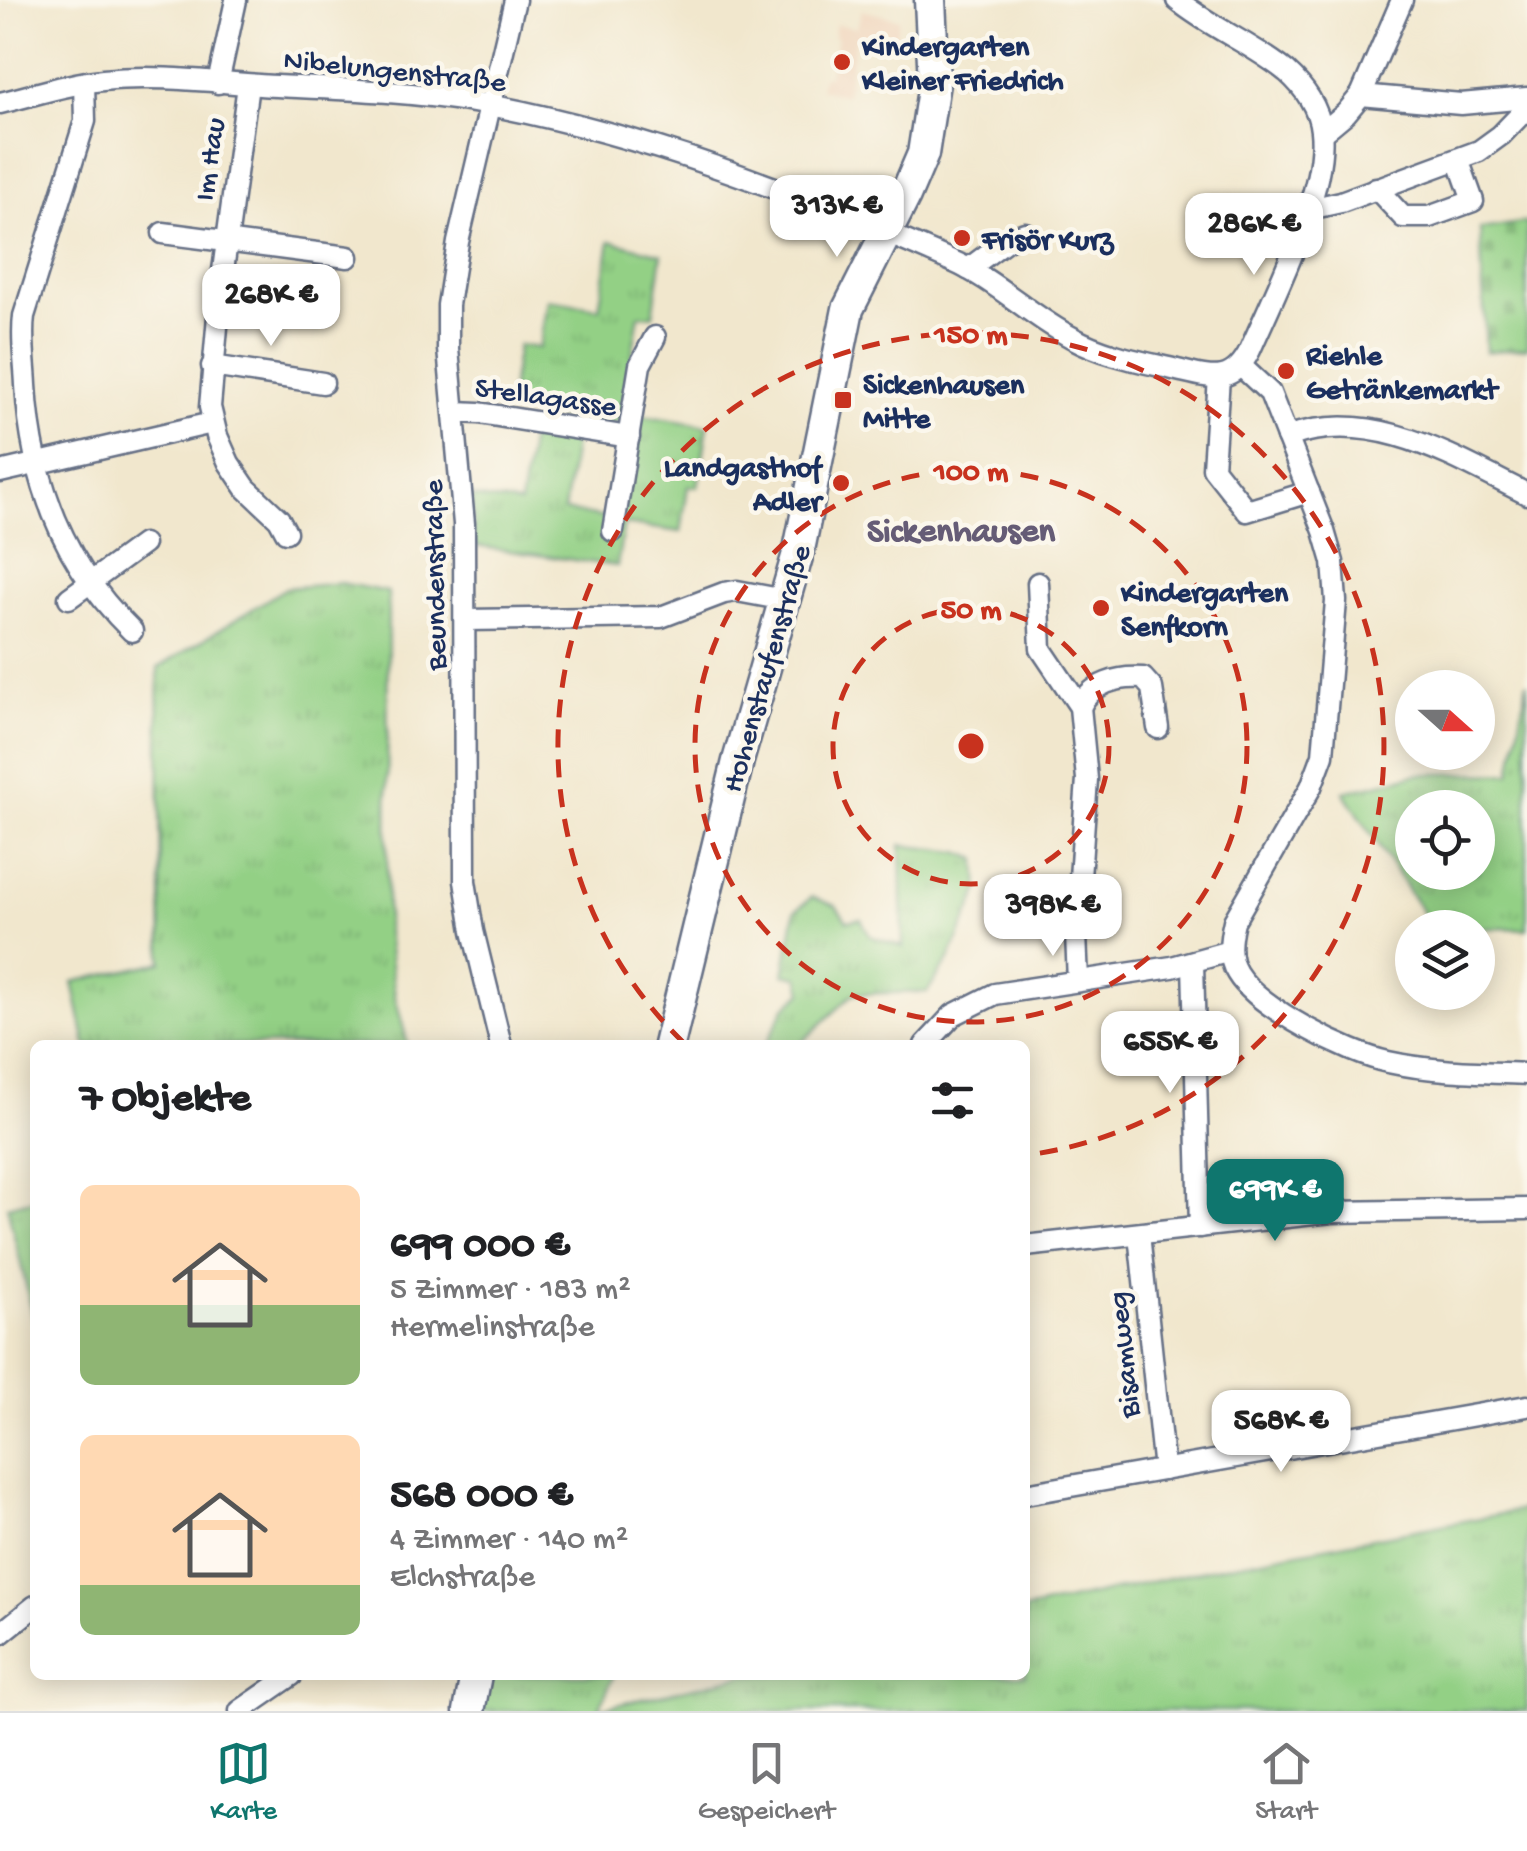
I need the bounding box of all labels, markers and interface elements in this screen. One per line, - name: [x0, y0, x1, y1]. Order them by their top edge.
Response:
- place label: Kindergarten Kleiner Friedrich: [861, 32, 1064, 101]
- street label: Nibelungenstraße: [282, 44, 508, 103]
- marker: Kindergarten Kleiner Friedrich: [831, 51, 853, 73]
- street label: Im Hau: [189, 116, 236, 203]
- pin: 313K €: [756, 175, 918, 260]
- text: 313K €: [792, 188, 882, 226]
- pin: 286K €: [1173, 193, 1335, 278]
- text: 286K €: [1207, 206, 1301, 244]
- place label: Frisör Kurz: [981, 225, 1115, 260]
- marker: Frisör Kurz: [951, 227, 973, 249]
- pin: 268K €: [190, 264, 352, 349]
- text: 268K €: [224, 277, 318, 315]
- text: 150 m: [933, 320, 1008, 355]
- place label: Riehle Getränkemarkt: [1305, 341, 1500, 410]
- marker: Riehle Getränkemarkt: [1275, 360, 1297, 382]
- place label: Sickenhausen Mitte: [863, 370, 1025, 439]
- street label: Stellagasse: [472, 372, 619, 427]
- marker: Sickenhausen Mitte: [832, 389, 854, 411]
- place label: Landgasthof Adler: [664, 453, 824, 522]
- text: 100 m: [933, 457, 1009, 492]
- marker: Landgasthof Adler: [830, 472, 852, 494]
- street label: Beundenstraße: [418, 479, 457, 672]
- district label: Sickenhausen: [867, 513, 1055, 554]
- street label: Hohenstaufenstraße: [717, 541, 822, 797]
- place label: Kindergarten Senfkorn: [1120, 578, 1289, 647]
- text: 50 m: [940, 595, 1002, 630]
- marker: Kindergarten Senfkorn: [1090, 597, 1112, 619]
- north arrow: [1395, 670, 1495, 770]
- map controls: [1395, 670, 1495, 1010]
- centre of rings: [953, 728, 989, 764]
- button: locate: [1395, 790, 1495, 890]
- pin: 398K €: [972, 874, 1134, 959]
- text: 398K €: [1006, 887, 1100, 925]
- button: layers: [1395, 910, 1495, 1010]
- pin: 655K €: [1089, 1011, 1251, 1096]
- text: 655K €: [1123, 1024, 1217, 1062]
- icon: filters: [925, 1073, 980, 1128]
- text: 7 Objekte: [80, 1076, 251, 1125]
- pin: 699K €: [1194, 1159, 1356, 1244]
- text: 699K €: [1229, 1172, 1321, 1210]
- text: 699 000 €: [390, 1223, 570, 1272]
- icon: home: [160, 1225, 280, 1345]
- text: 5 Zimmer · 183 m²: [390, 1272, 631, 1310]
- street label: Bisamweg: [1102, 1290, 1151, 1420]
- text: Hermelinstraße: [390, 1310, 594, 1348]
- pin: 568K €: [1200, 1390, 1362, 1475]
- text: 568K €: [1234, 1403, 1328, 1441]
- text: 568 000 €: [390, 1473, 573, 1522]
- icon: home: [160, 1475, 280, 1595]
- text: 4 Zimmer · 140 m²: [390, 1522, 628, 1560]
- text: Elchstraße: [390, 1560, 535, 1598]
- tab: Karte: [210, 1736, 277, 1829]
- tab: Gespeichert: [698, 1736, 835, 1829]
- tab: Start: [1255, 1736, 1317, 1829]

